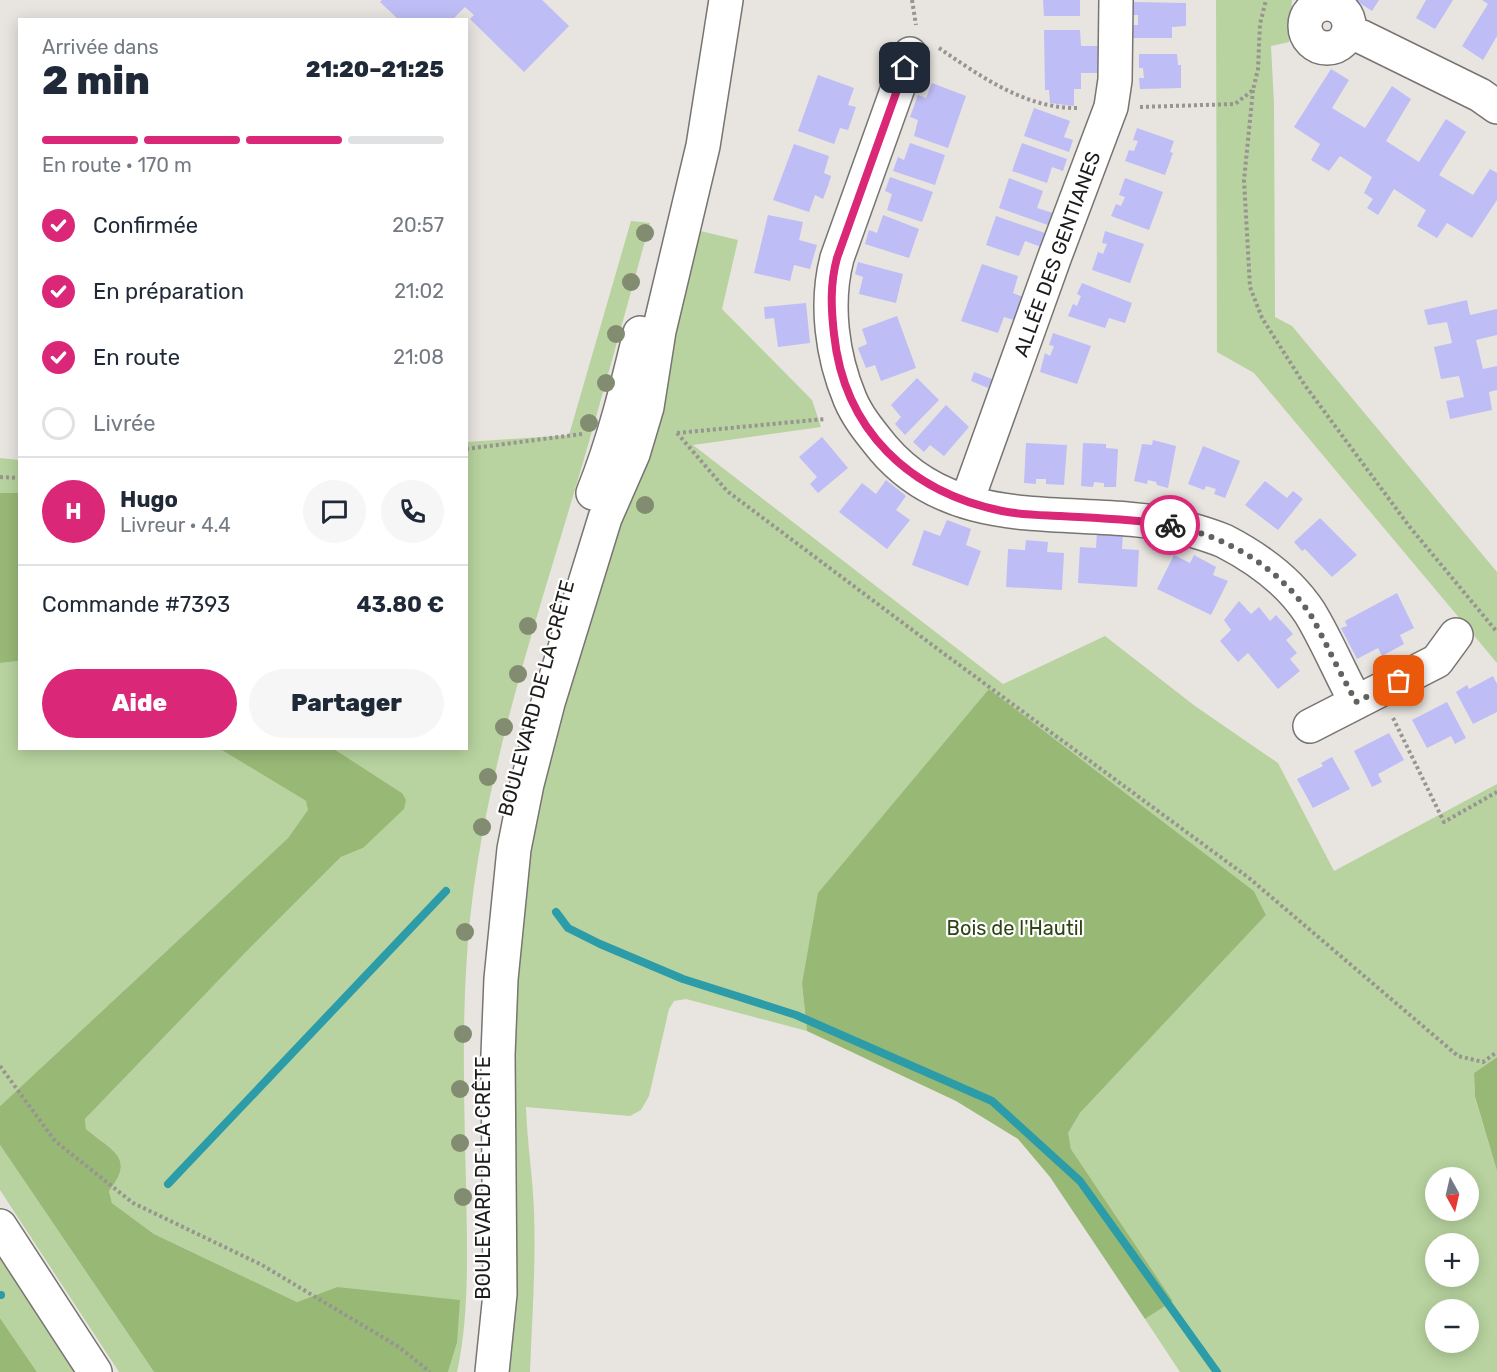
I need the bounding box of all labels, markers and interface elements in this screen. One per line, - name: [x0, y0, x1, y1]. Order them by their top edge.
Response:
- text: Arrivée dans: [42, 35, 159, 59]
- pin: [879, 42, 930, 93]
- icon: home: [888, 51, 921, 84]
- text: 21:20–21:25: [306, 56, 444, 83]
- text: 2 min: [42, 58, 150, 104]
- street label: ALLÉE DES GENTIANES: [1009, 148, 1105, 360]
- text: En route · 170 m: [42, 153, 192, 177]
- icon: check: [42, 209, 75, 242]
- text: Confirmée: [93, 212, 198, 239]
- text: 20:57: [392, 213, 444, 237]
- icon: check: [42, 275, 75, 308]
- text: En préparation: [93, 278, 244, 305]
- text: 21:02: [394, 279, 444, 303]
- icon: check: [42, 341, 75, 374]
- text: En route: [93, 344, 180, 371]
- text: 21:08: [393, 345, 444, 369]
- text: Livrée: [93, 410, 156, 437]
- button: chat: [303, 480, 366, 543]
- button: phone: [381, 480, 444, 543]
- text: Hugo: [120, 486, 178, 513]
- courier: [1140, 495, 1200, 555]
- text: H: [65, 498, 82, 525]
- icon: bike: [1154, 509, 1187, 542]
- text: Livreur · 4.4: [120, 513, 231, 537]
- street label: BOULEVARD DE LA CRÊTE: [493, 577, 579, 819]
- text: Commande #7393: [42, 591, 230, 618]
- text: 43.80 €: [357, 591, 444, 618]
- pin: [1373, 655, 1424, 706]
- icon: bag: [1382, 664, 1415, 697]
- button: Aide: [42, 669, 237, 738]
- button: Partager: [249, 669, 444, 738]
- park label: Bois de l'Hautil: [947, 916, 1083, 940]
- street label: BOULEVARD DE LA CRÊTE: [471, 1056, 495, 1300]
- north arrow: [1425, 1167, 1479, 1221]
- map controls: [1425, 1167, 1479, 1353]
- button: +: [1425, 1233, 1479, 1287]
- button: −: [1425, 1299, 1479, 1353]

